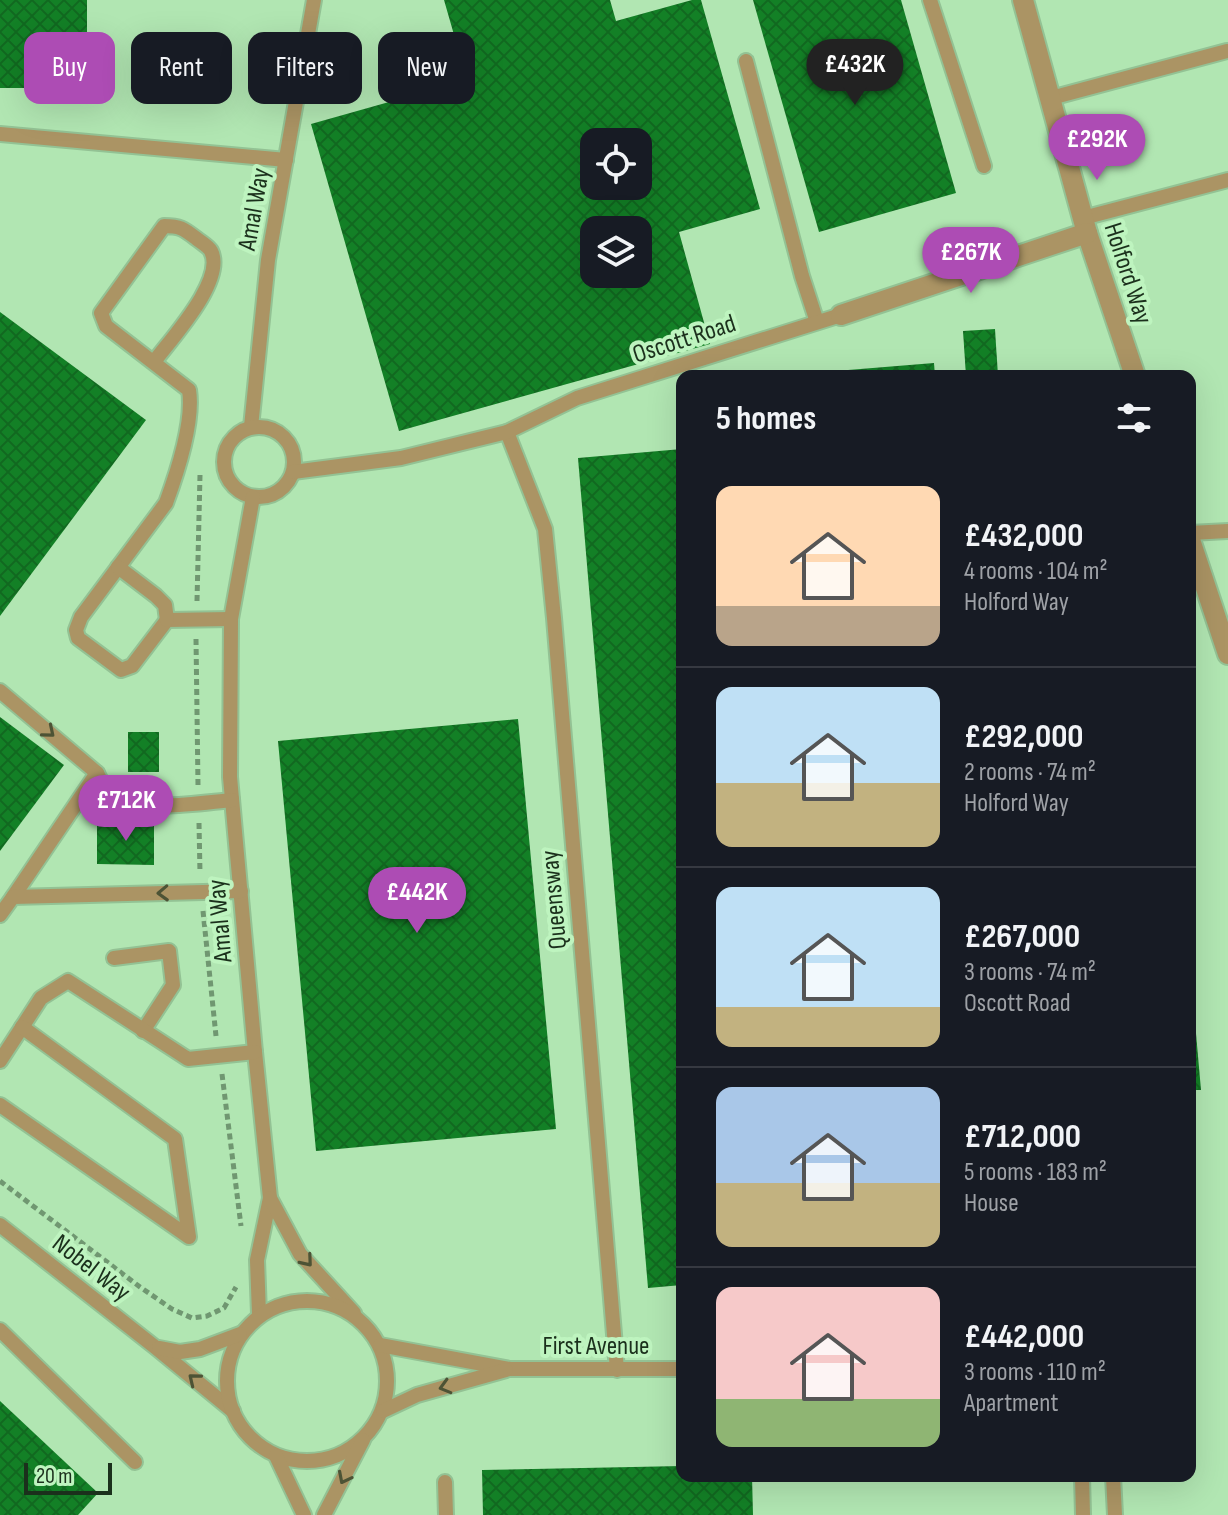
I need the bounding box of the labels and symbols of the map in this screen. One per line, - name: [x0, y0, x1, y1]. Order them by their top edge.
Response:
- pin: £432K: [799, 39, 911, 107]
- pin: £292K: [1041, 114, 1153, 182]
- street label: Amal Way: [232, 166, 277, 254]
- street label: Holford Way: [1097, 219, 1158, 328]
- pin: £267K: [915, 227, 1027, 295]
- street label: Oscott Road: [629, 308, 740, 371]
- one-way arrow: [39, 722, 54, 737]
- pin: £712K: [70, 775, 182, 843]
- street label: Queensway: [535, 849, 574, 951]
- pin: £442K: [361, 867, 473, 935]
- street label: Amal Way: [201, 878, 240, 965]
- one-way arrow: [156, 885, 169, 902]
- street label: Nobel Way: [46, 1228, 136, 1308]
- one-way arrow: [297, 1252, 312, 1266]
- street label: First Avenue: [542, 1331, 650, 1362]
- one-way arrow: [189, 1374, 203, 1389]
- one-way arrow: [439, 1377, 453, 1394]
- scale bar: [24, 1459, 112, 1495]
- one-way arrow: [338, 1469, 353, 1484]

